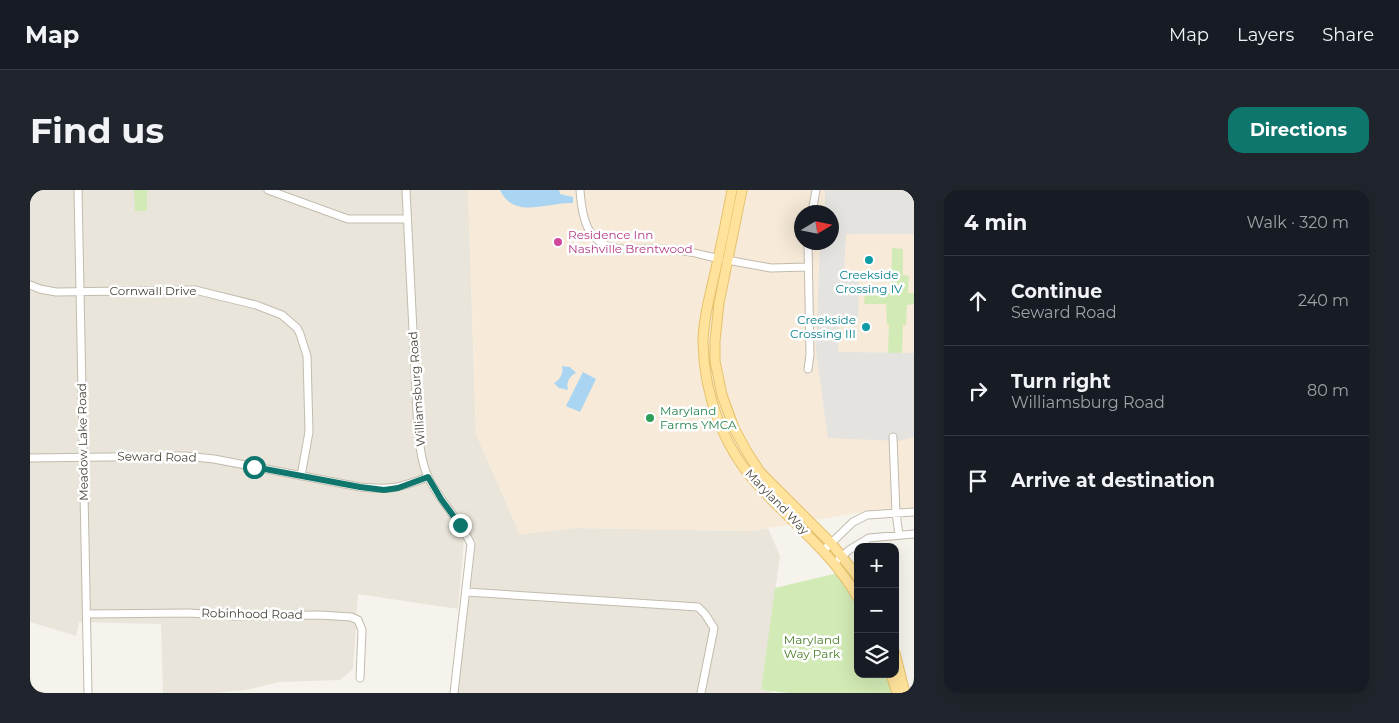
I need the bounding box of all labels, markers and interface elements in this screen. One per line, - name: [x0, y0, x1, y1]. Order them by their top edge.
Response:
- text: Map: [25, 20, 79, 49]
- text: Map: [1169, 24, 1209, 46]
- text: Layers: [1237, 24, 1294, 46]
- text: Share: [1322, 24, 1374, 46]
- button: Directions: [1228, 107, 1369, 153]
- text: Find us: [30, 109, 164, 152]
- north arrow: [794, 205, 839, 250]
- text: 4 min: [964, 210, 1027, 235]
- text: Walk · 320 m: [1247, 213, 1349, 232]
- place label: Residence Inn Nashville Brentwood: [568, 227, 693, 256]
- marker: Residence Inn Nashville Brentwood: [552, 236, 564, 248]
- marker: Creekside Crossing IV: [863, 254, 875, 266]
- place label: Creekside Crossing IV: [836, 267, 903, 296]
- text: Continue: [1011, 280, 1102, 303]
- street label: Cornwall Drive: [110, 283, 196, 298]
- icon: ahead: [964, 287, 992, 315]
- text: 240 m: [1298, 291, 1349, 310]
- text: Seward Road: [1011, 303, 1117, 322]
- place label: Creekside Crossing III: [790, 312, 856, 341]
- marker: Creekside Crossing III: [860, 321, 872, 333]
- street label: Williamsburg Road: [405, 331, 428, 447]
- text: Turn right: [1011, 370, 1111, 393]
- icon: right: [964, 377, 992, 405]
- text: 80 m: [1307, 381, 1349, 400]
- street label: Meadow Lake Road: [74, 383, 91, 501]
- text: Williamsburg Road: [1011, 393, 1165, 412]
- place label: Maryland Farms YMCA: [660, 403, 737, 432]
- marker: Maryland Farms YMCA: [644, 412, 656, 424]
- street label: Seward Road: [117, 448, 197, 465]
- route start: [243, 456, 266, 479]
- street label: Maryland Way: [742, 466, 813, 538]
- icon: arrive: [964, 467, 992, 495]
- text: Arrive at destination: [1011, 469, 1215, 492]
- route end: [449, 514, 472, 537]
- map controls: [854, 543, 899, 678]
- button: +: [854, 543, 899, 588]
- button: −: [854, 588, 899, 633]
- street label: Robinhood Road: [201, 605, 303, 622]
- park label: Maryland Way Park: [784, 632, 841, 661]
- button: layers: [854, 633, 899, 678]

